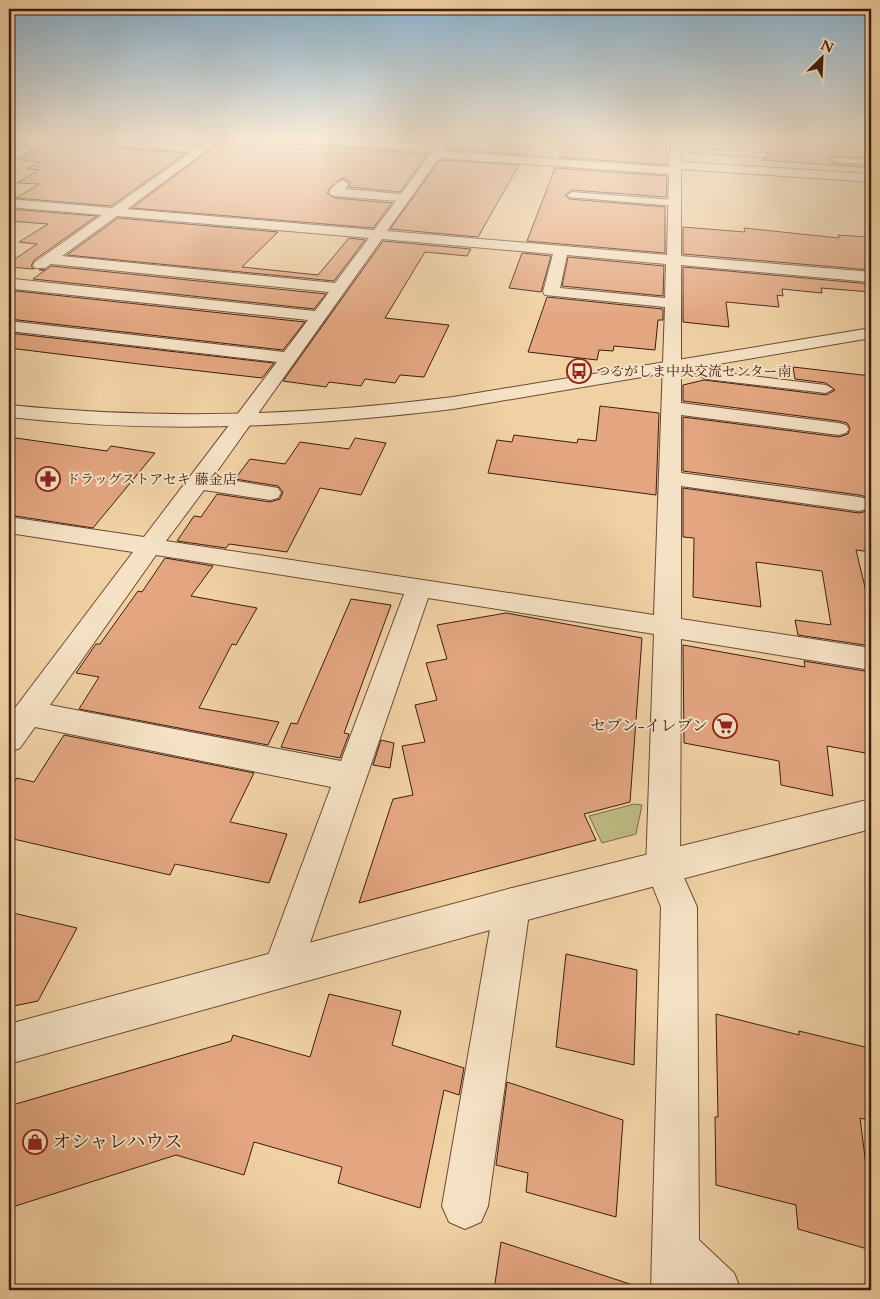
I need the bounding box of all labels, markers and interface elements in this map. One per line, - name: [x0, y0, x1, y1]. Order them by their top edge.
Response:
- north arrow: [798, 32, 848, 82]
- text: N: [818, 35, 837, 58]
- bus stop icon: つるがしま中央交流センター南: [566, 358, 592, 384]
- place label: つるがしま中央交流センター南: [596, 362, 791, 381]
- pharmacy icon: ドラッグストアセキ 藤金店: [35, 466, 61, 492]
- place label: ドラッグストアセキ 藤金店: [66, 470, 237, 489]
- supermarket icon: セブン-イレブン: [712, 713, 738, 739]
- place label: セブン-イレブン: [590, 715, 708, 737]
- shop icon: オシャレハウス: [22, 1129, 48, 1155]
- place label: オシャレハウス: [52, 1129, 183, 1155]

